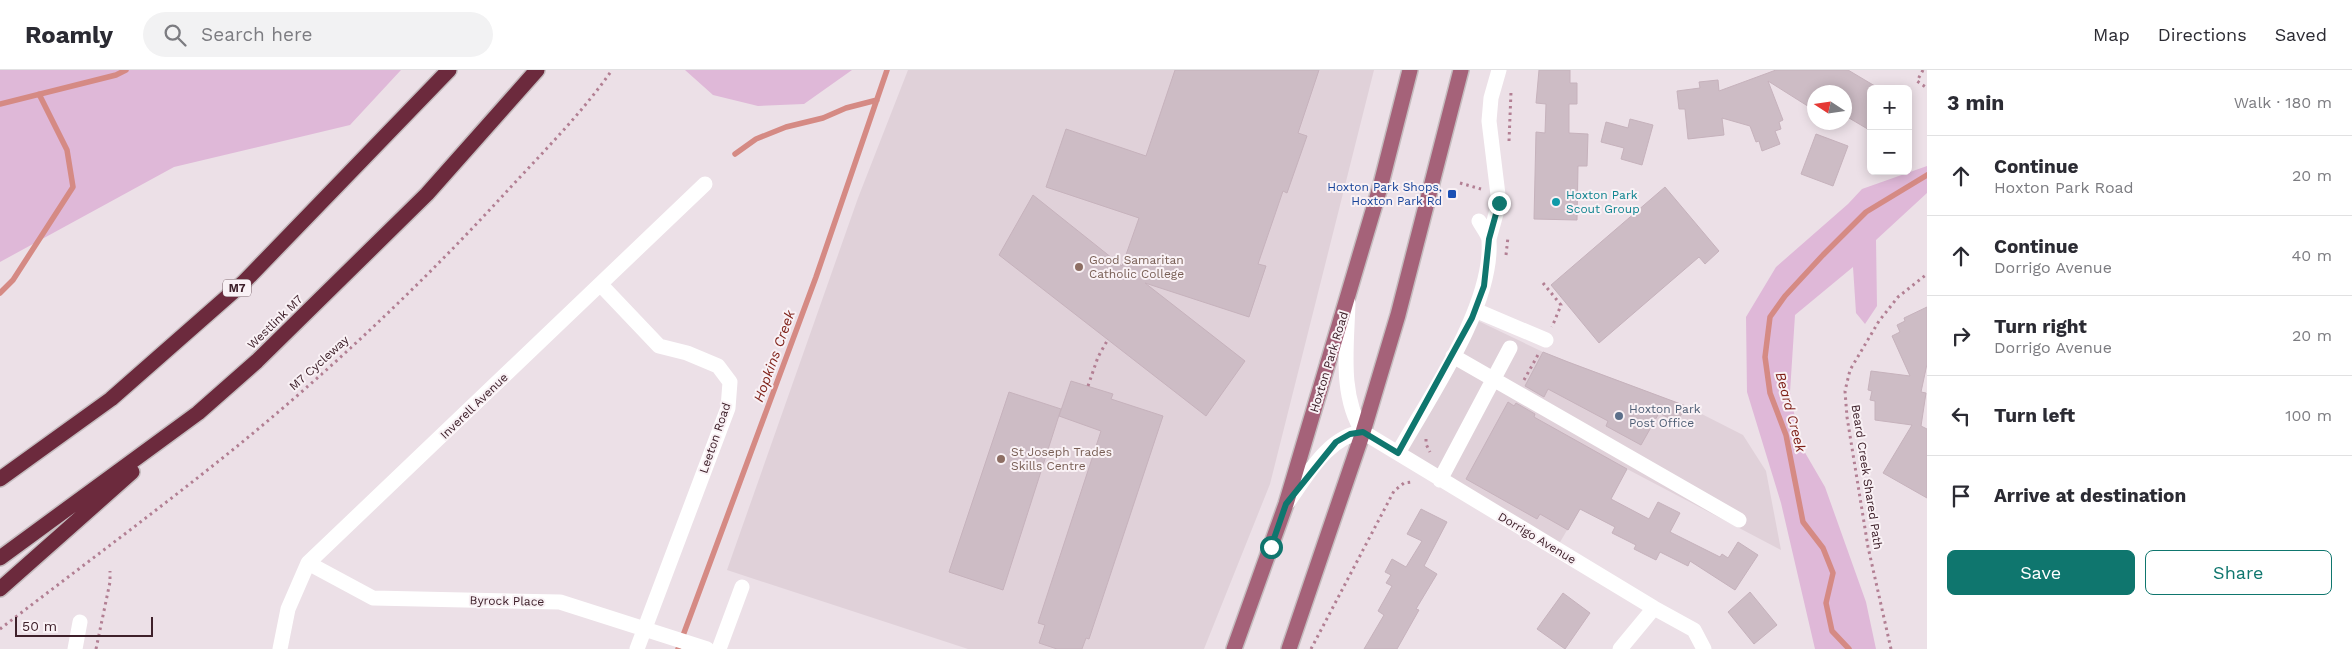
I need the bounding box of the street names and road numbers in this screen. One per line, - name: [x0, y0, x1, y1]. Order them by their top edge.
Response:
- road number: M7: [223, 280, 251, 297]
- street label: Westlink M7: [244, 292, 306, 352]
- street label: Hoxton Park Road: [1307, 310, 1351, 414]
- street label: M7 Cycleway: [287, 332, 352, 393]
- street label: Inverell Avenue: [437, 370, 511, 442]
- street label: Leeton Road: [696, 401, 734, 475]
- street label: Beard Creek Shared Path: [1849, 403, 1885, 551]
- street label: Dorrigo Avenue: [1495, 509, 1579, 567]
- street label: Byrock Place: [470, 593, 545, 609]

